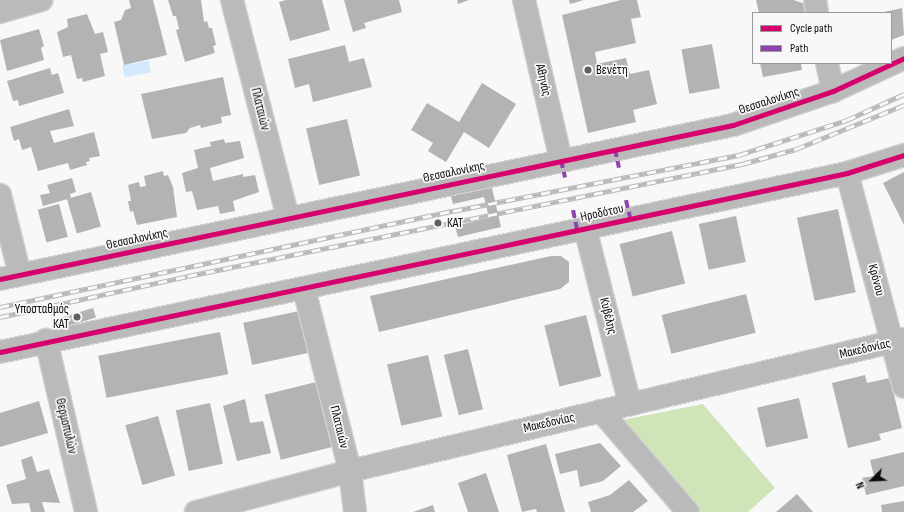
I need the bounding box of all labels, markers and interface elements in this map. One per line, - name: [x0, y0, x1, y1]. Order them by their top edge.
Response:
- legend: [752, 12, 892, 64]
- text: Cycle path: [790, 21, 832, 36]
- text: Path: [790, 41, 808, 56]
- street label: Αθηνάς: [532, 62, 554, 98]
- place label: Βενέτη: [596, 62, 628, 78]
- marker: Βενέτη: [583, 65, 593, 75]
- street label: Θεσσαλονίκης: [737, 84, 801, 118]
- street label: Πλαταιών: [247, 86, 273, 132]
- street label: Θεσσαλονίκης: [422, 158, 486, 186]
- street label: Ηροδότου: [579, 201, 625, 225]
- place label: ΚΑΤ: [447, 215, 463, 231]
- marker: ΚΑΤ: [432, 217, 444, 229]
- street label: Θεσσαλονίκης: [105, 225, 169, 253]
- street label: Κρόνου: [864, 262, 888, 298]
- street label: Κυβέλης: [596, 296, 620, 336]
- place label: Υποσταθμός ΚΑΤ: [15, 302, 69, 333]
- marker: Υποσταθμός ΚΑΤ: [72, 312, 82, 322]
- street label: Μακεδονίας: [838, 336, 892, 362]
- street label: Θερμοπυλών: [52, 397, 80, 455]
- street label: Πλαταιών: [326, 404, 352, 450]
- street label: Μακεδονίας: [522, 410, 576, 436]
- north arrow: [852, 460, 892, 500]
- text: N: [853, 480, 868, 490]

